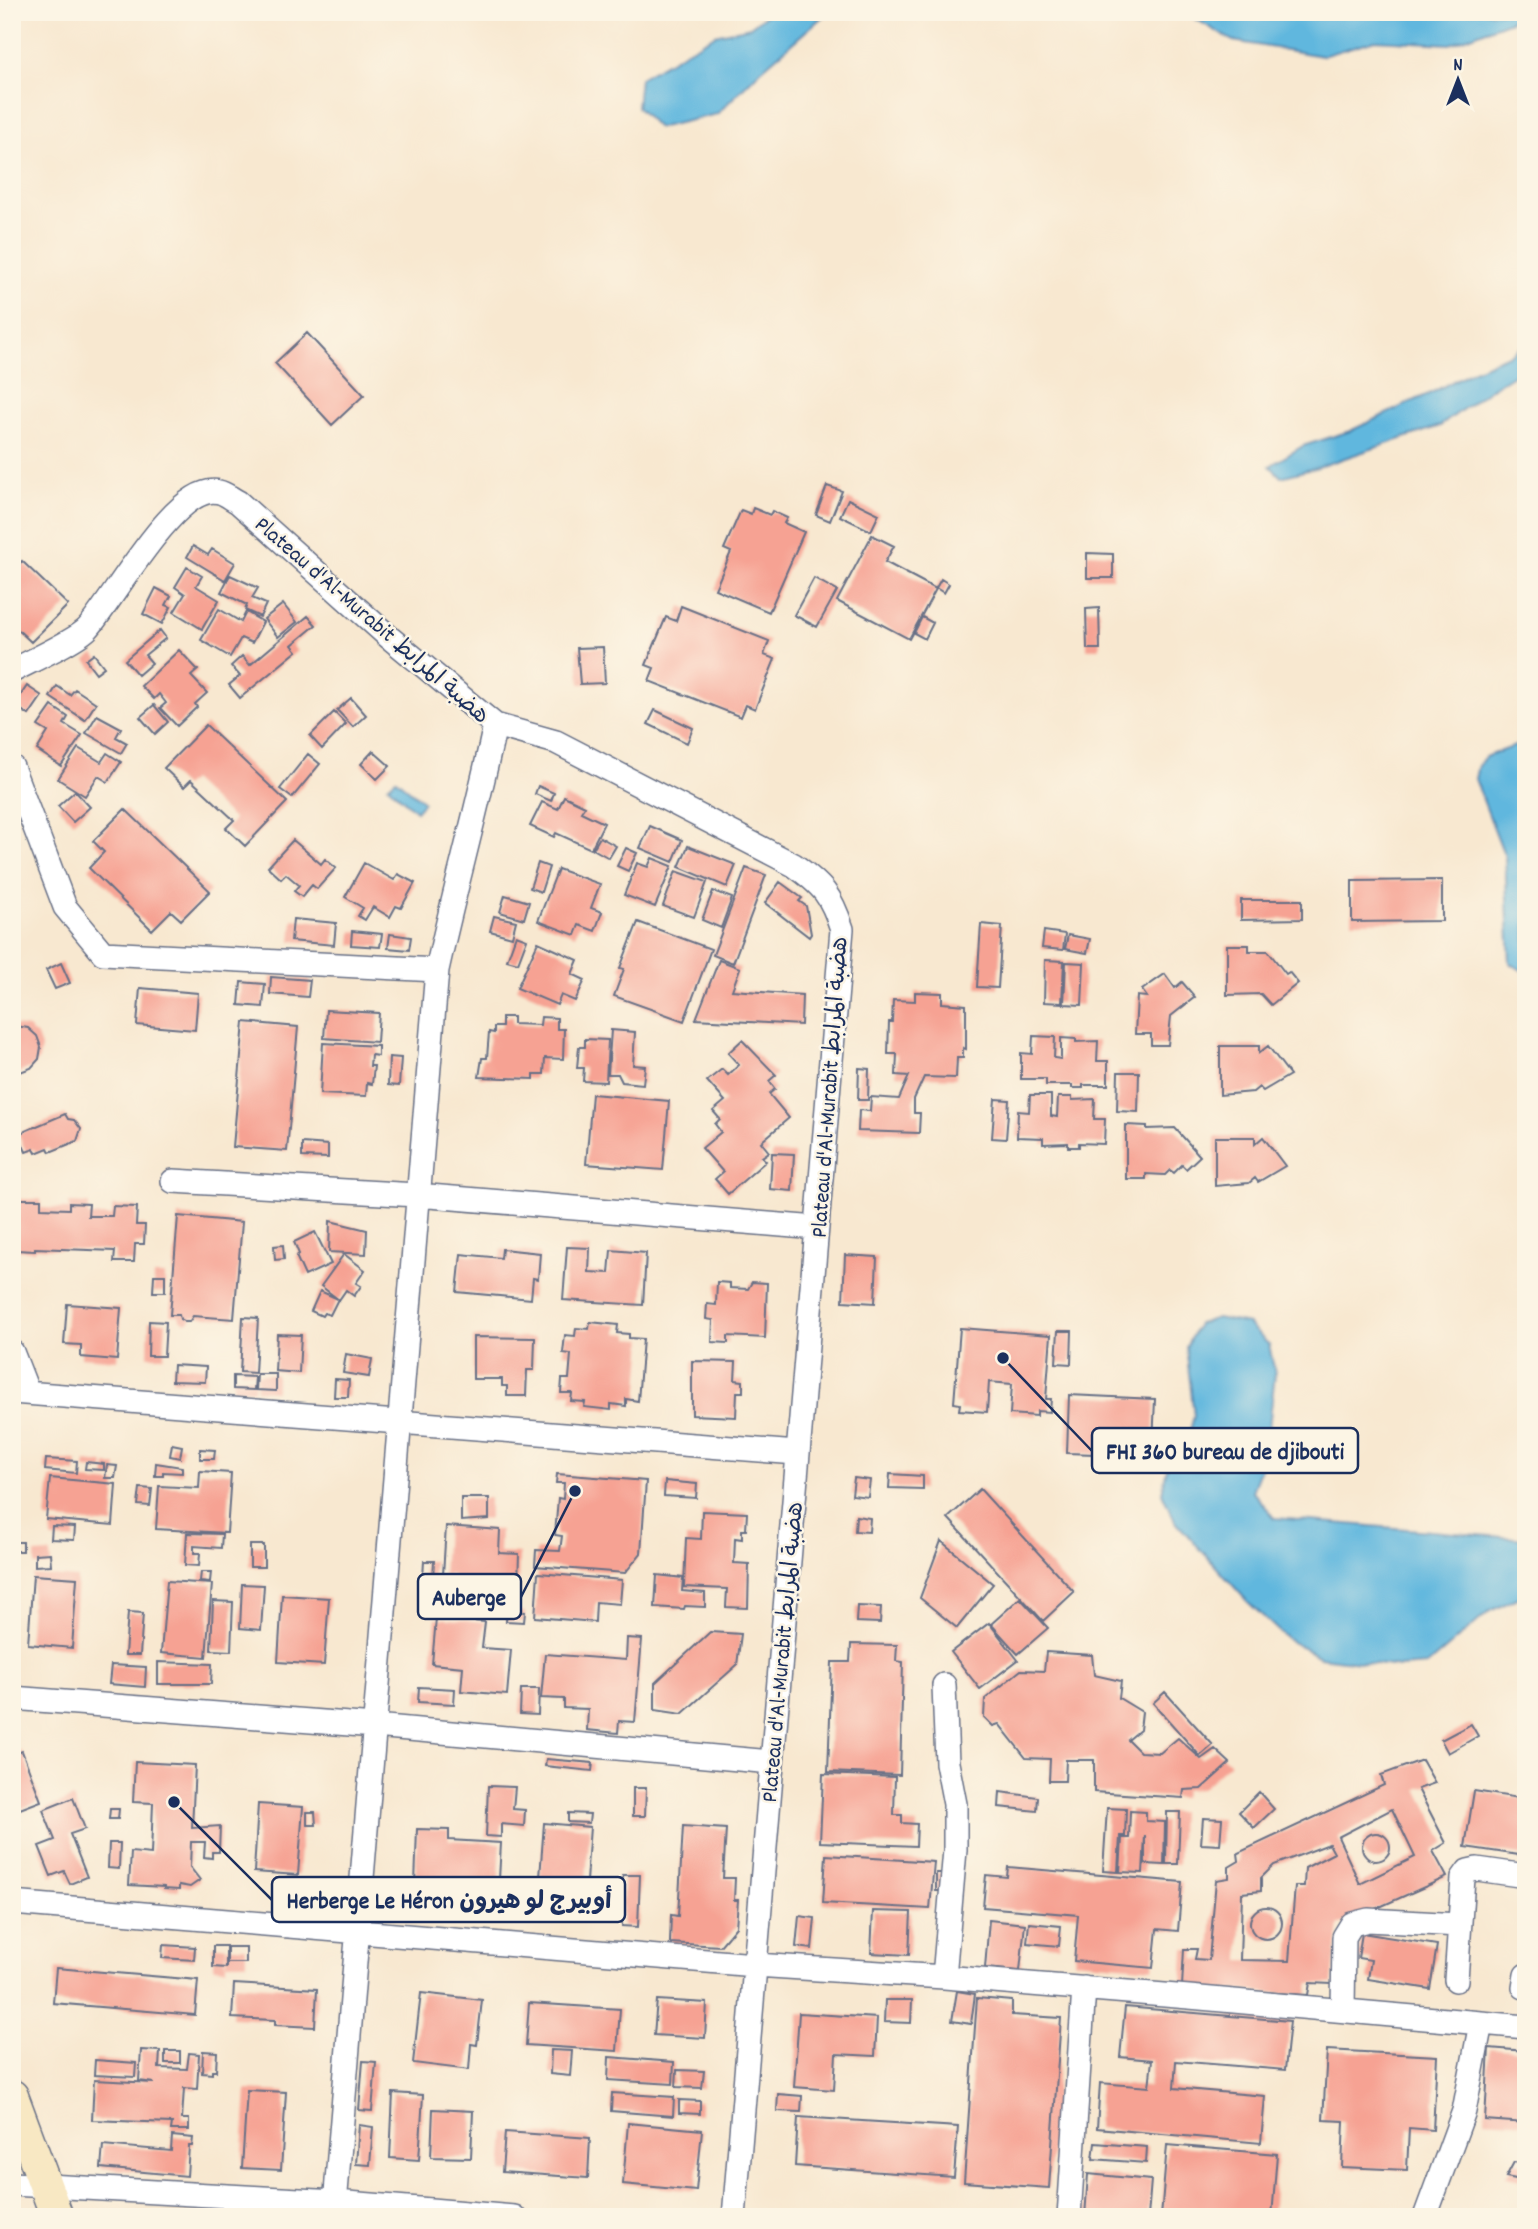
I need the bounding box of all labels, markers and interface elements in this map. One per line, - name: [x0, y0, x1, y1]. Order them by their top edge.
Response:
- north arrow: [1422, 46, 1492, 116]
- text: N: [1453, 53, 1463, 80]
- street label: Plateau d'Al-Murabit هضبة المرابط: [246, 510, 495, 733]
- street label: Plateau d'Al-Murabit هضبة المرابط: [804, 935, 858, 1239]
- callout: FHI 360 bureau de djibouti: [1092, 1428, 1358, 1473]
- text: FHI 360 bureau de djibouti: [1106, 1437, 1345, 1471]
- street label: Plateau d'Al-Murabit هضبة المرابط: [755, 1500, 814, 1804]
- callout: Auberge: [418, 1574, 521, 1619]
- text: Auberge: [432, 1583, 507, 1617]
- callout: Herberge Le Héron أوبيرج لو هيرون: [272, 1877, 625, 1922]
- text: Herberge Le Héron أوبيرج لو هيرون: [287, 1885, 612, 1920]

